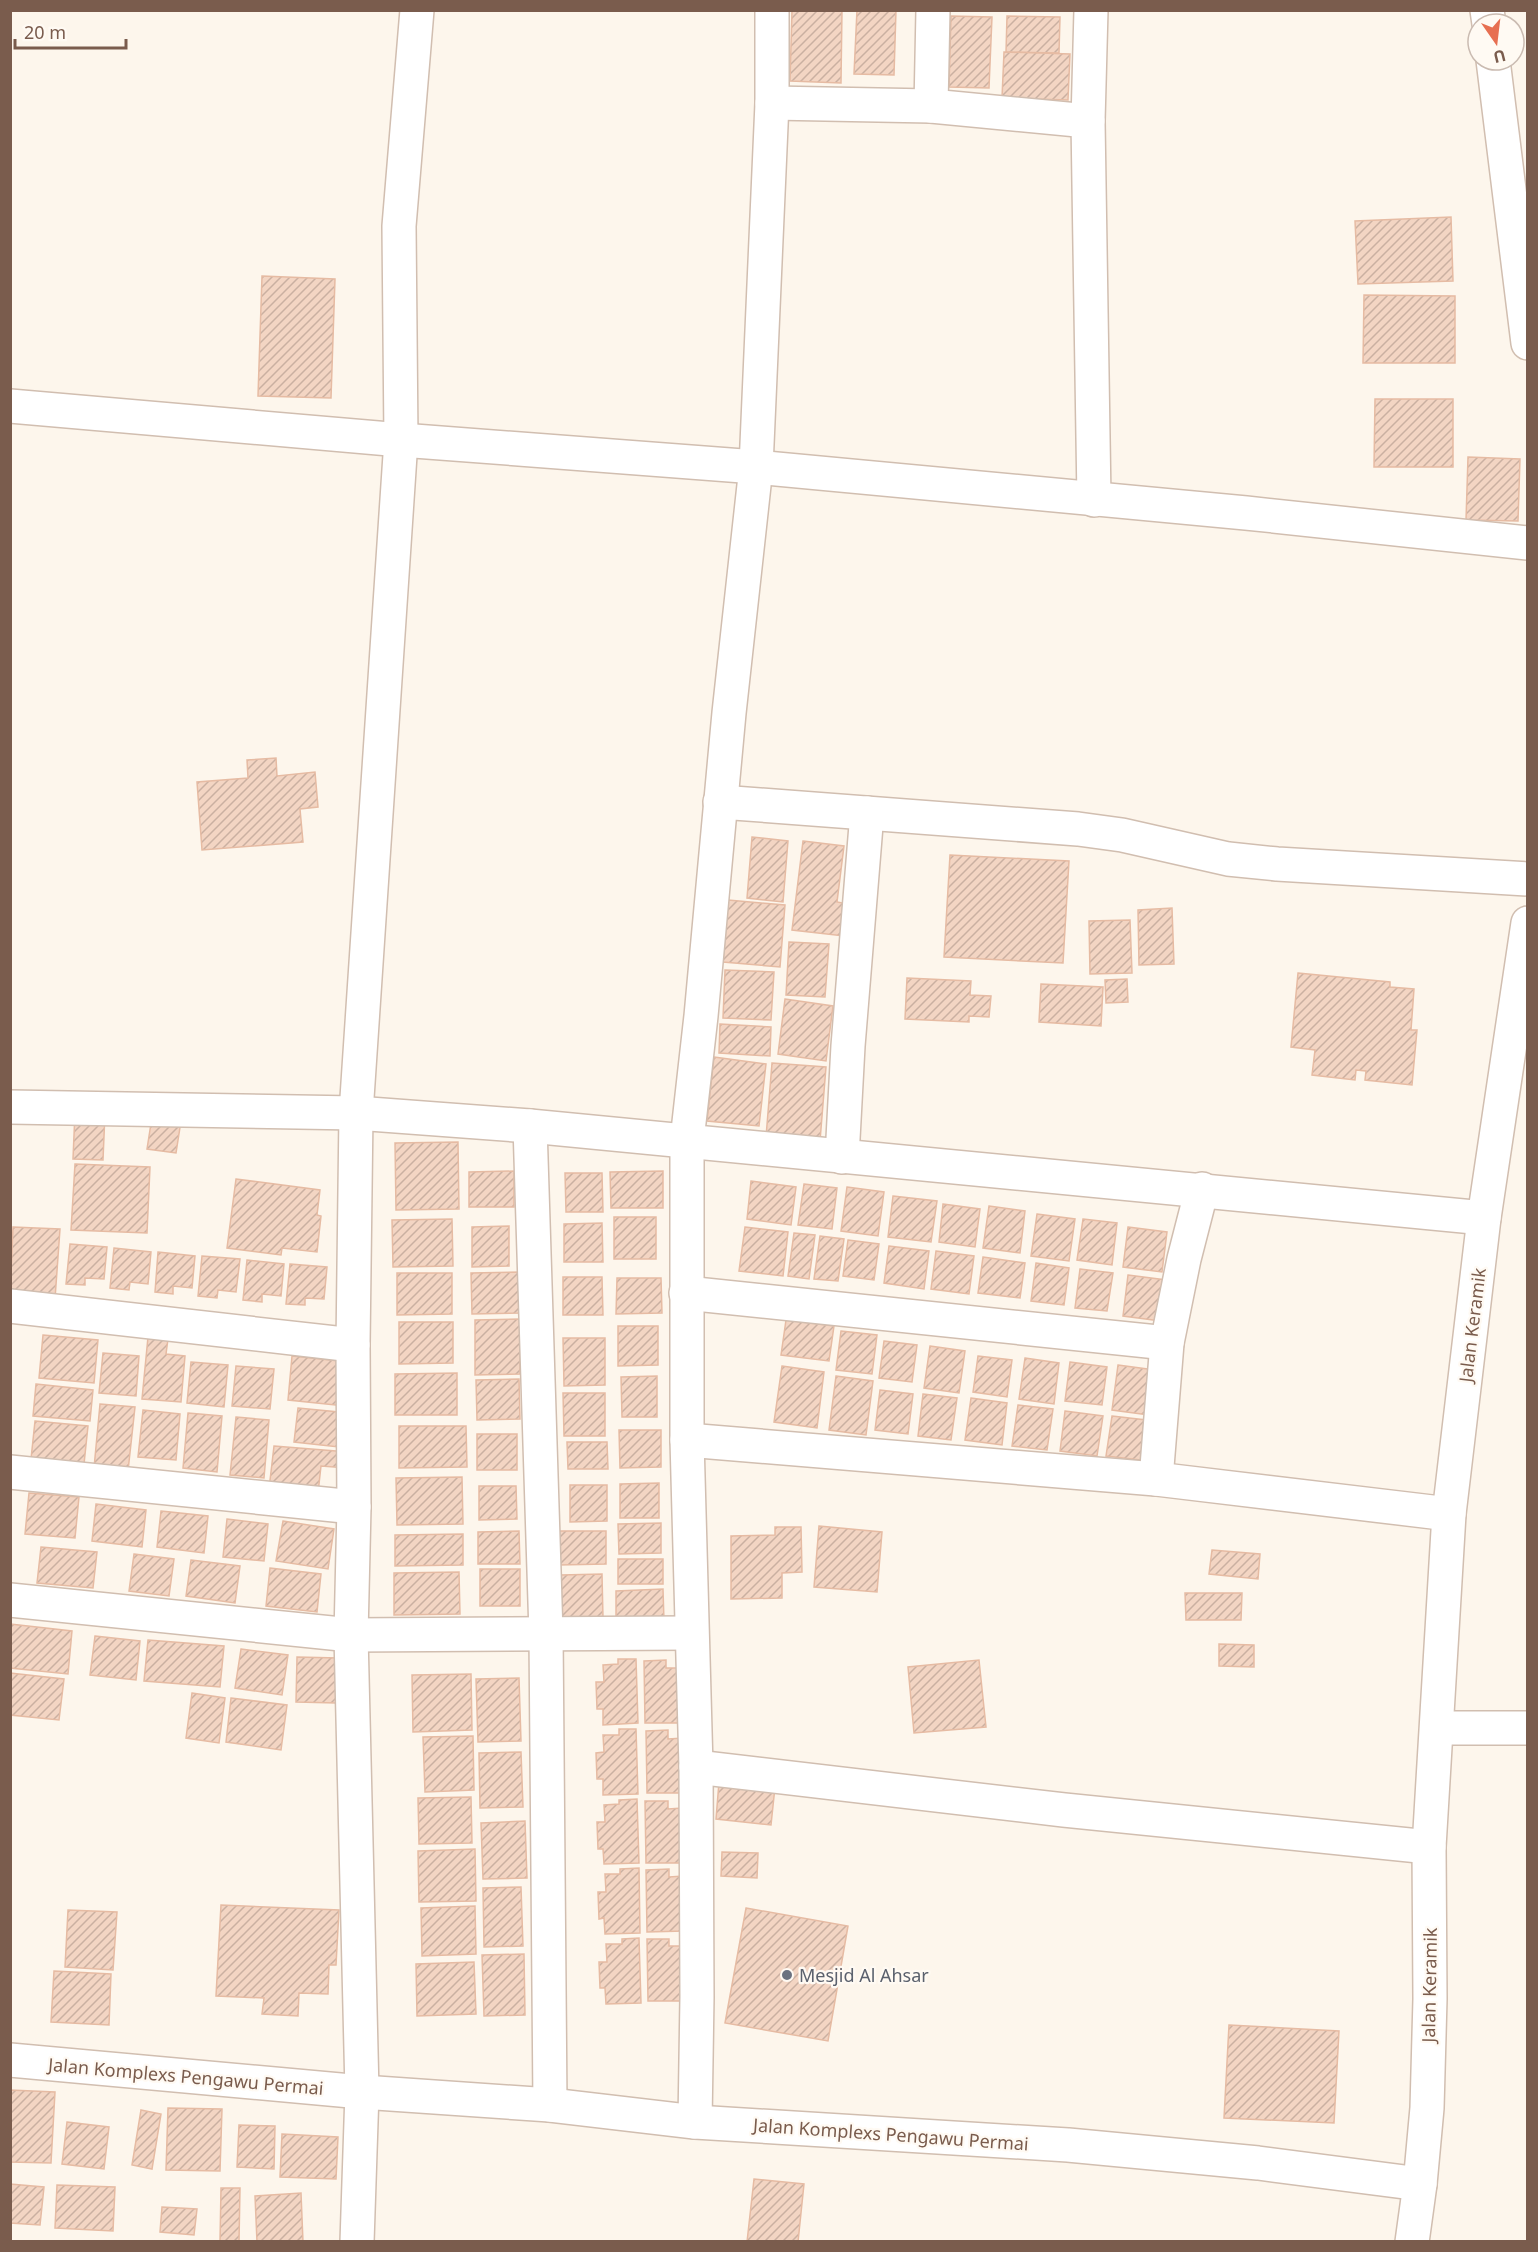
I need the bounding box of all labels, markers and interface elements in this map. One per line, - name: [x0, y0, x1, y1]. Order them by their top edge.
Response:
- scale bar: [15, 12, 126, 50]
- north arrow: [1466, 12, 1526, 72]
- text: 20 m: [24, 20, 66, 44]
- text: U: [1491, 44, 1508, 69]
- street label: Jalan Keramik: [1453, 1266, 1491, 1386]
- street label: Jalan Keramik: [1416, 1927, 1442, 2045]
- place label: Mesjid Al Ahsar: [799, 1963, 929, 1987]
- marker: Mesjid Al Ahsar: [780, 1968, 794, 1982]
- street label: Jalan Komplexs Pengawu Permai: [45, 2052, 325, 2100]
- street label: Jalan Komplexs Pengawu Permai: [750, 2112, 1030, 2156]

